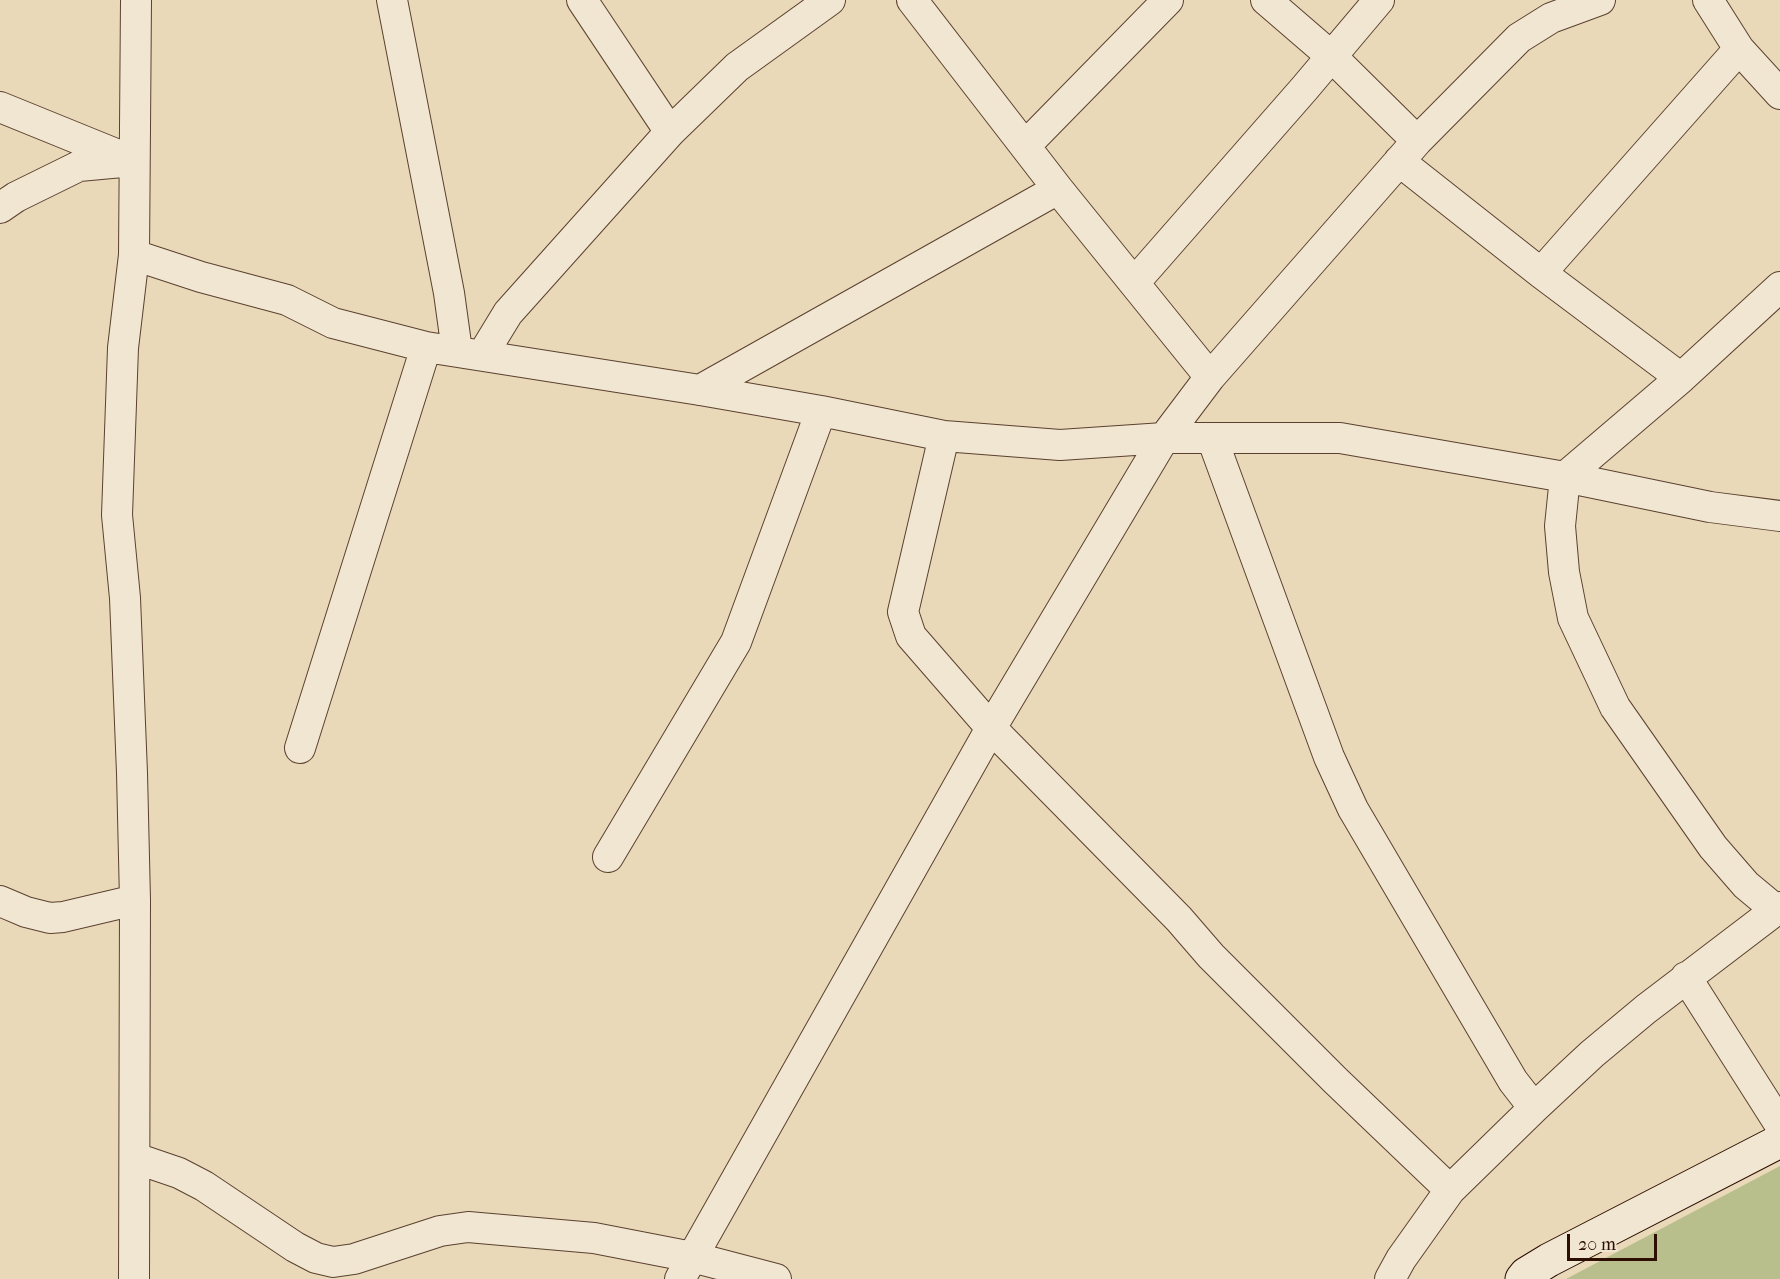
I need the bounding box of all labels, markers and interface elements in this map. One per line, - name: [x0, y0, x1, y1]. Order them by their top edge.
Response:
- scale bar: [1570, 1222, 1660, 1260]
- text: 20 m: [1578, 1234, 1616, 1255]

